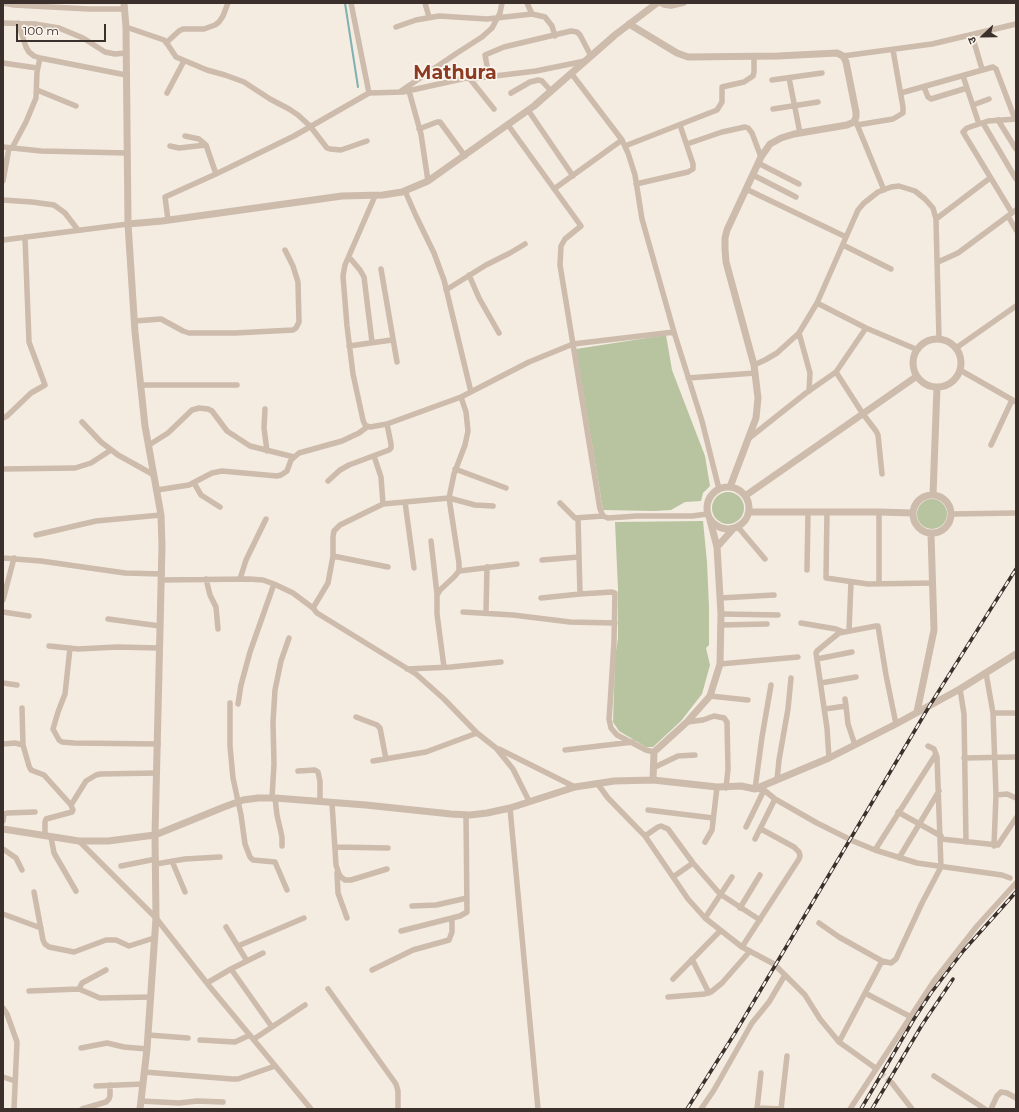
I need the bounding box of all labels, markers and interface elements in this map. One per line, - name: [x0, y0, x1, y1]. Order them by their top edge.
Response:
- scale bar: [18, 16, 108, 42]
- north arrow: [963, 16, 1003, 56]
- text: 100 m: [23, 23, 59, 38]
- text: उ: [964, 35, 980, 46]
- district label: Mathura: [413, 62, 497, 84]

